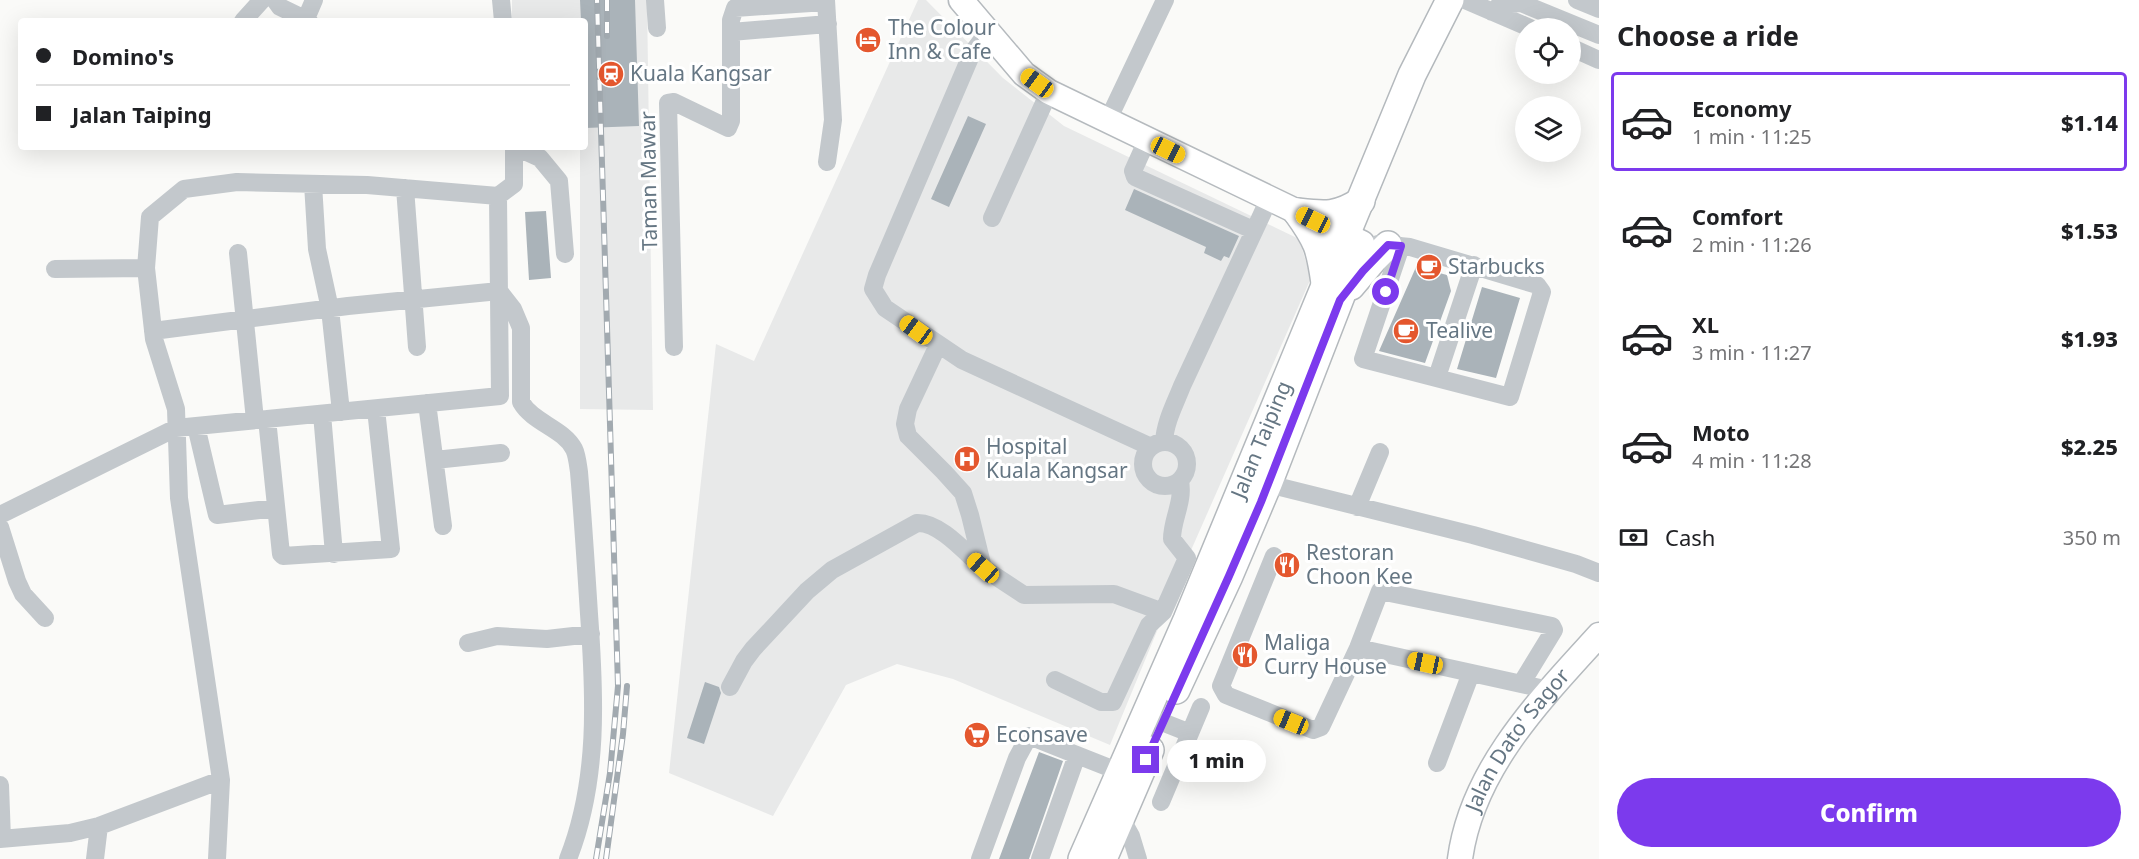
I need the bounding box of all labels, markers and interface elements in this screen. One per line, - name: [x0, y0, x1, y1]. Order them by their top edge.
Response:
- place label: The Colour Inn & Cafe: [888, 13, 996, 65]
- text: Choose a ride: [1617, 17, 1799, 54]
- map controls: [1515, 18, 1581, 162]
- button: locate: [1515, 18, 1581, 84]
- hotel icon: The Colour Inn & Cafe: [853, 25, 883, 55]
- text: Domino's: [72, 41, 174, 71]
- station icon: Kuala Kangsar: [596, 59, 626, 89]
- place label: Kuala Kangsar: [630, 59, 772, 87]
- car: [1017, 65, 1057, 101]
- text: Economy: [1692, 93, 1791, 123]
- icon: car: [1620, 95, 1674, 149]
- button: layers: [1515, 96, 1581, 162]
- text: Jalan Taiping: [72, 99, 212, 129]
- text: $1.14: [2061, 107, 2118, 137]
- street label: Taman Mawar: [633, 111, 663, 251]
- text: 1 min · 11:25: [1692, 123, 1812, 150]
- car: [1148, 134, 1188, 166]
- text: Comfort: [1692, 201, 1783, 231]
- icon: car: [1620, 203, 1674, 257]
- car: [1293, 204, 1333, 236]
- text: $1.53: [2061, 215, 2118, 245]
- text: 2 min · 11:26: [1692, 231, 1812, 258]
- cafe icon: Starbucks: [1414, 252, 1444, 282]
- place label: Starbucks: [1448, 252, 1545, 280]
- route start: [1372, 278, 1399, 305]
- text: XL: [1692, 309, 1719, 339]
- icon: car: [1620, 311, 1674, 365]
- car: [896, 312, 936, 348]
- cafe icon: Tealive: [1391, 316, 1421, 346]
- place label: Tealive: [1426, 316, 1493, 344]
- text: $1.93: [2061, 323, 2118, 353]
- text: 3 min · 11:27: [1692, 339, 1812, 366]
- street label: Jalan Taiping: [1223, 376, 1297, 504]
- text: Moto: [1692, 417, 1750, 447]
- icon: car: [1620, 419, 1674, 473]
- text: $2.25: [2061, 431, 2118, 461]
- place label: Hospital Kuala Kangsar: [986, 432, 1128, 484]
- hospital icon: Hospital Kuala Kangsar: [952, 444, 982, 474]
- text: 4 min · 11:28: [1692, 447, 1812, 474]
- icon: cash: [1617, 521, 1650, 554]
- text: Cash: [1665, 522, 1715, 552]
- text: 350 m: [2063, 524, 2121, 551]
- place label: Restoran Choon Kee: [1306, 538, 1413, 590]
- car: [964, 549, 1002, 587]
- restaurant icon: Restoran Choon Kee: [1272, 550, 1302, 580]
- place label: Maliga Curry House: [1264, 628, 1387, 680]
- restaurant icon: Maliga Curry House: [1230, 640, 1260, 670]
- car: [1406, 650, 1444, 676]
- street label: Jalan Dato' Sagor: [1457, 662, 1575, 817]
- car: [1271, 707, 1311, 737]
- supermarket icon: Econsave: [962, 720, 992, 750]
- place label: Econsave: [996, 720, 1088, 748]
- callout: 1 min: [1167, 739, 1266, 781]
- route end: [1132, 746, 1159, 773]
- text: 1 min: [1189, 747, 1244, 774]
- button: Confirm: [1617, 778, 2121, 847]

